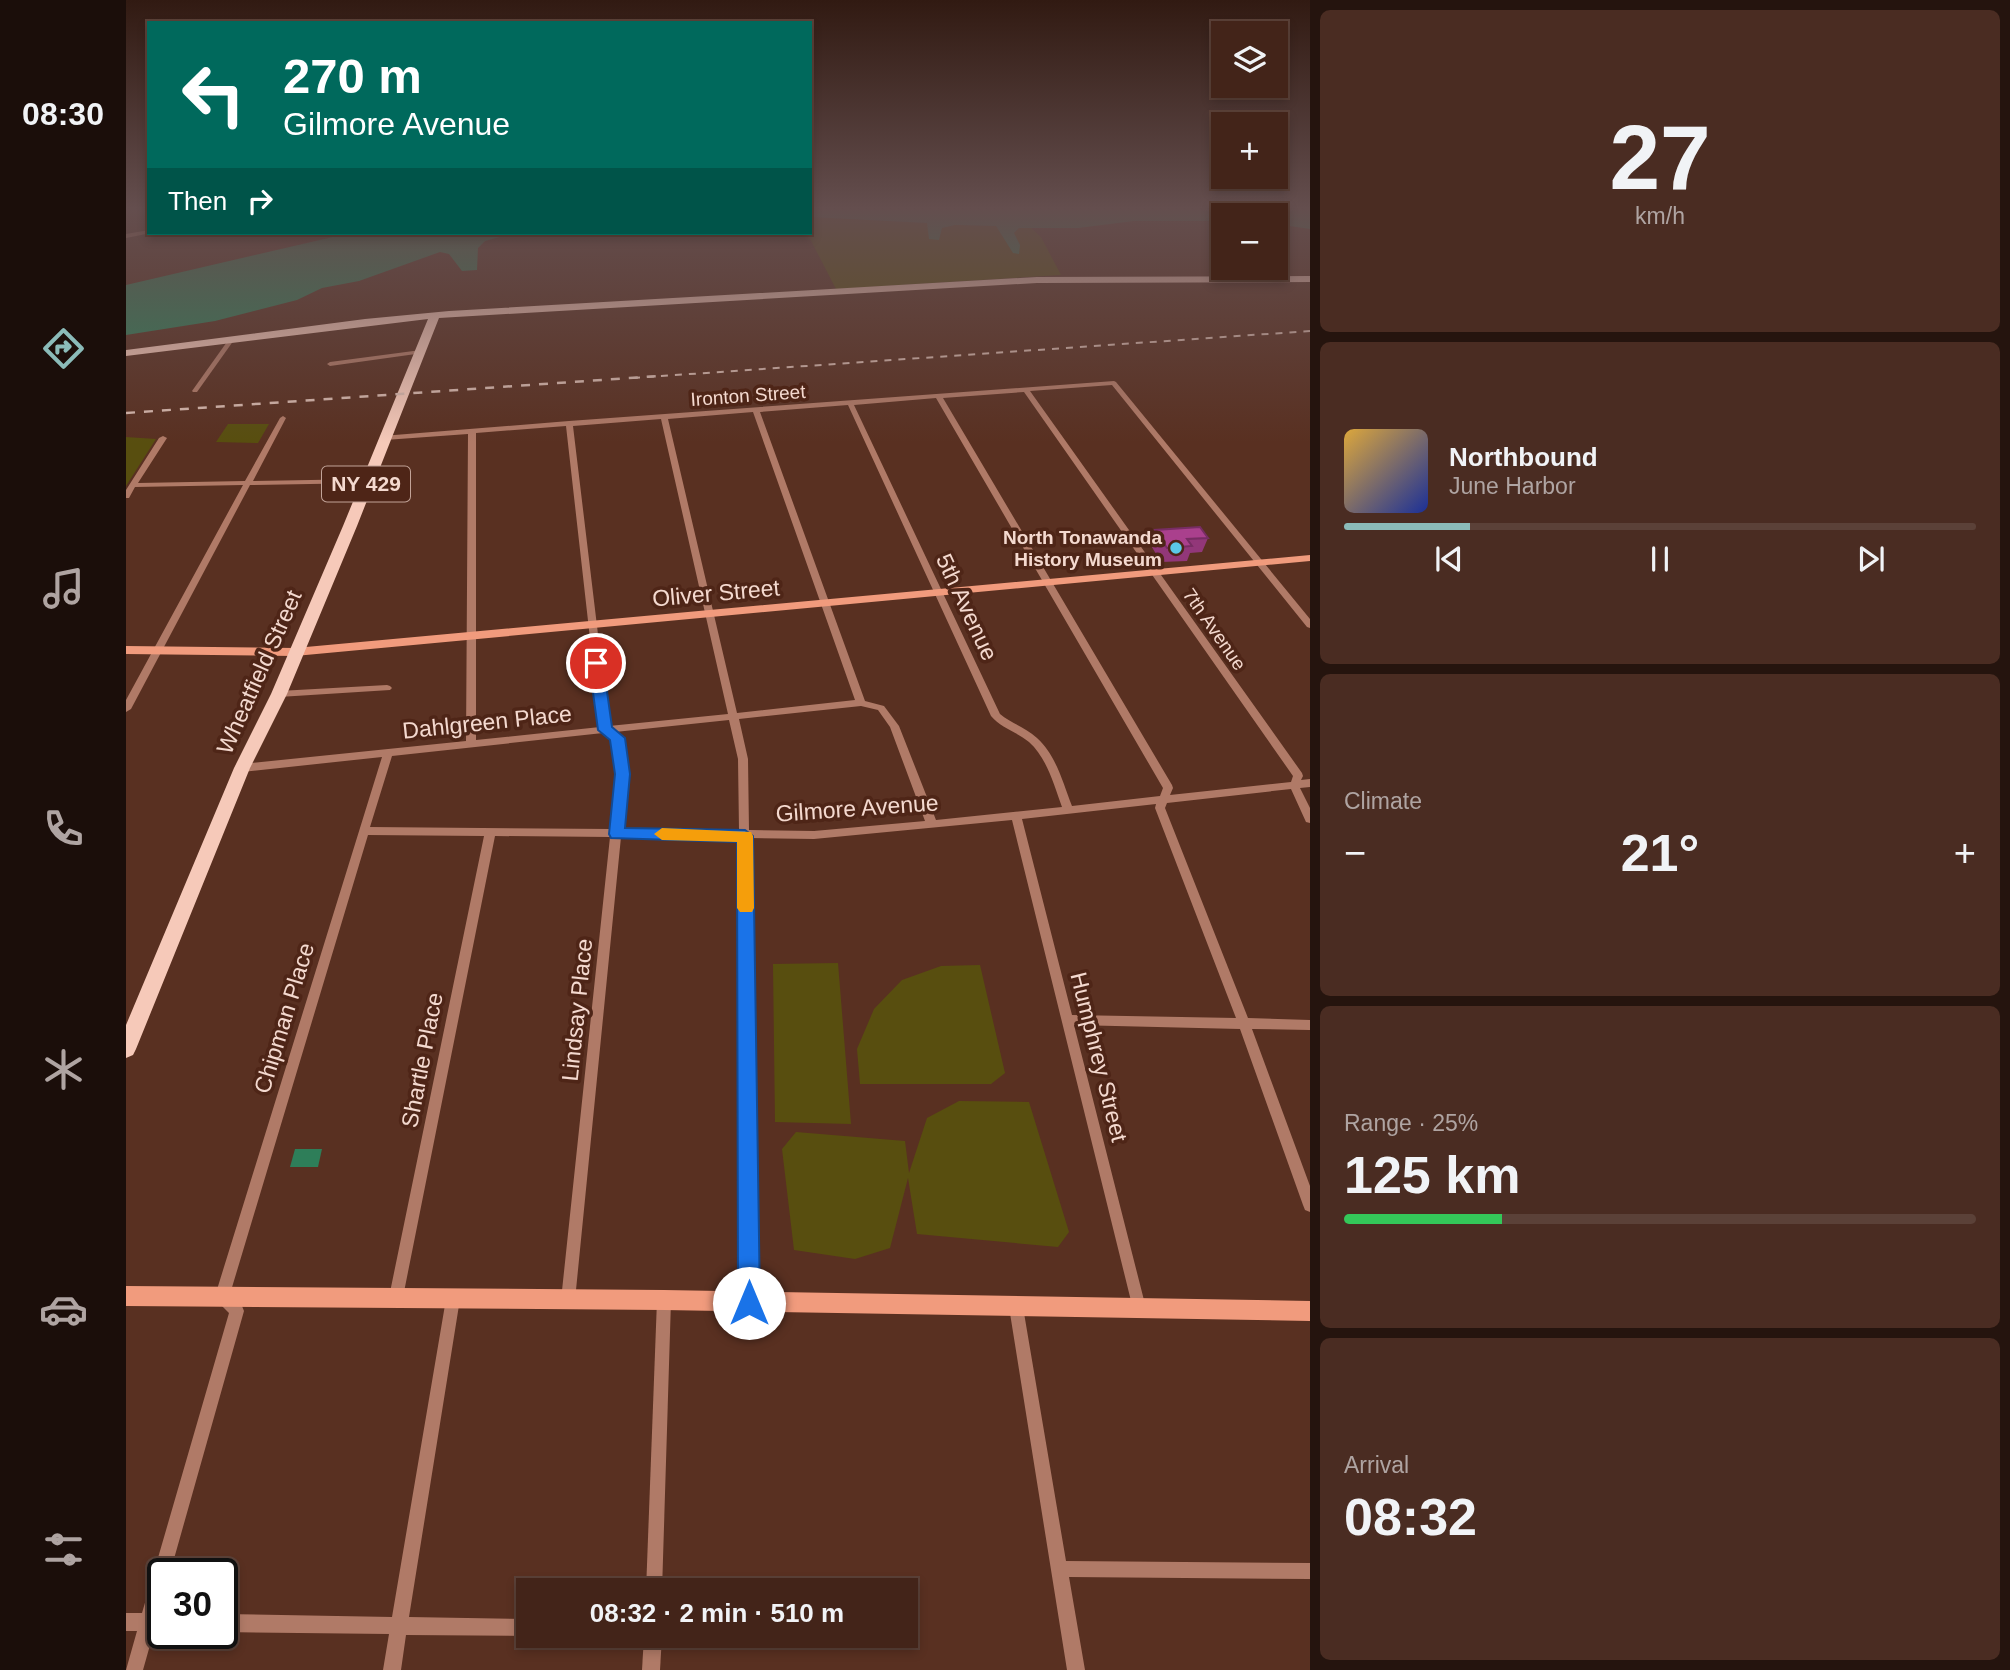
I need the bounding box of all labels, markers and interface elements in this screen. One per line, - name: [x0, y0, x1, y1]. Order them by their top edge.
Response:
- map controls: [1211, 21, 1288, 280]
- button: layers: [1211, 21, 1288, 98]
- icon: left: [168, 49, 259, 140]
- text: 270 m: [283, 49, 422, 103]
- text: 08:30: [22, 96, 104, 132]
- text: Gilmore Avenue: [283, 106, 510, 142]
- text: 27: [1609, 107, 1711, 208]
- button: +: [1211, 112, 1288, 189]
- icon: right: [241, 182, 279, 220]
- text: Then: [168, 186, 227, 216]
- button: −: [1211, 203, 1288, 280]
- text: km/h: [1635, 203, 1685, 229]
- icon: directions: [39, 324, 88, 373]
- street label: Ironton Street: [690, 381, 807, 410]
- text: Northbound: [1449, 442, 1598, 472]
- road number: NY 429: [322, 466, 410, 502]
- text: June Harbor: [1449, 473, 1576, 499]
- place label: North Tonawanda History Museum: [1003, 527, 1162, 570]
- marker: North Tonawanda History Museum: [1168, 540, 1184, 556]
- icon: previous: [1430, 540, 1468, 578]
- icon: pause: [1641, 540, 1679, 578]
- icon: next: [1852, 540, 1890, 578]
- street label: 5th Avenue: [931, 550, 1003, 664]
- icon: music: [39, 564, 88, 613]
- street label: Oliver Street: [651, 574, 781, 612]
- street label: 7th Avenue: [1179, 584, 1250, 674]
- street label: Wheatfield Street: [211, 586, 307, 758]
- pin: [566, 633, 626, 693]
- icon: arrive: [577, 644, 615, 682]
- street label: Dahlgreen Place: [401, 700, 573, 744]
- text: Climate: [1344, 788, 1422, 814]
- street label: Gilmore Avenue: [775, 789, 939, 827]
- icon: phone: [39, 804, 88, 853]
- text: 21°: [1621, 824, 1699, 882]
- text: −: [1344, 832, 1366, 874]
- text: +: [1954, 832, 1976, 874]
- street label: Lindsay Place: [557, 937, 597, 1083]
- street label: Chipman Place: [249, 940, 319, 1096]
- street label: Humphrey Street: [1065, 970, 1133, 1145]
- street label: Shartle Place: [396, 990, 448, 1130]
- icon: climate: [39, 1045, 88, 1094]
- text: Range · 25%: [1344, 1110, 1478, 1136]
- text: 125 km: [1344, 1146, 1520, 1204]
- position arrow: [712, 1266, 786, 1340]
- icon: car: [39, 1285, 88, 1334]
- text: Arrival: [1344, 1452, 1409, 1478]
- text: 08:32: [1344, 1488, 1477, 1546]
- icon: filters: [39, 1525, 88, 1574]
- speed limit sign: 30: [147, 1558, 238, 1649]
- text: 08:32 · 2 min · 510 m: [590, 1598, 844, 1628]

